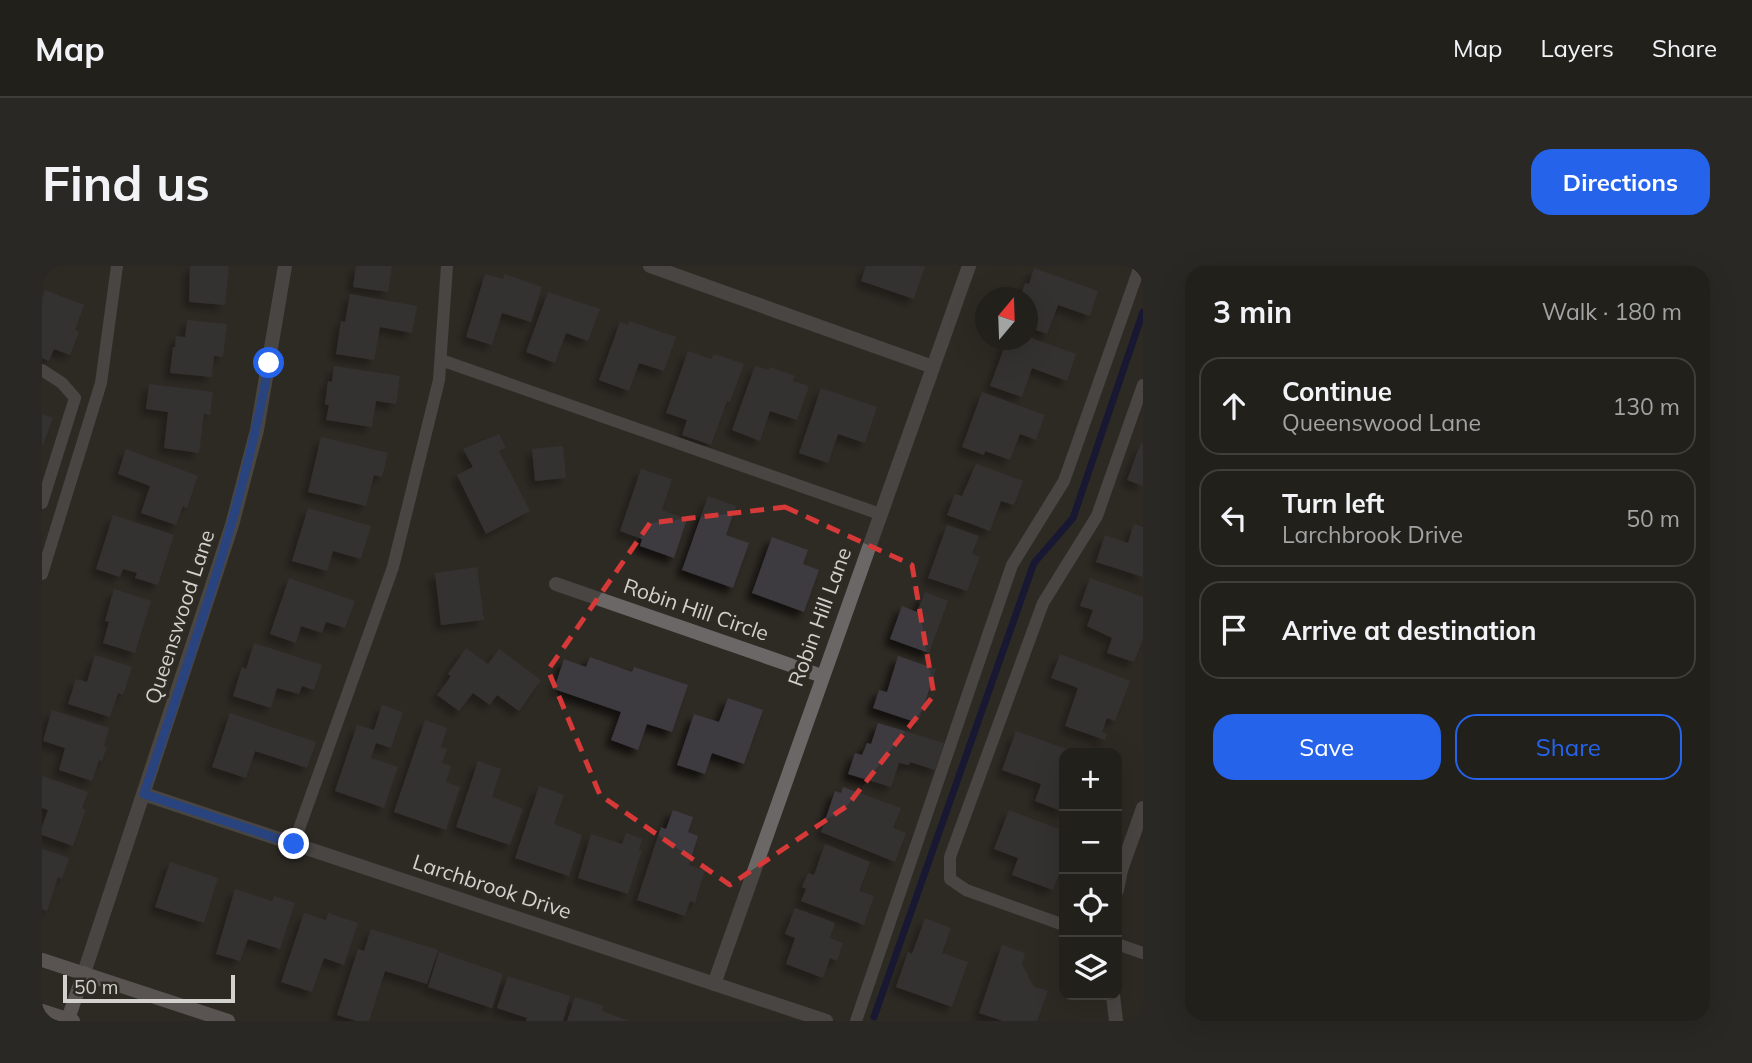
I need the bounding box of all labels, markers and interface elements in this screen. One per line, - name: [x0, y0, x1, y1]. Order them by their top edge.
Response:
- text: Map: [35, 28, 105, 69]
- text: Map: [1453, 33, 1502, 63]
- text: Layers: [1540, 33, 1614, 63]
- text: Share: [1652, 33, 1717, 63]
- button: Directions: [1531, 149, 1710, 215]
- text: Find us: [42, 152, 210, 213]
- north arrow: [975, 287, 1038, 350]
- text: 3 min: [1213, 293, 1292, 331]
- text: Walk · 180 m: [1542, 297, 1682, 326]
- route start: [253, 347, 284, 378]
- text: Continue: [1282, 375, 1392, 408]
- icon: ahead: [1215, 387, 1253, 425]
- text: 130 m: [1612, 392, 1680, 421]
- text: Queenswood Lane: [1282, 408, 1481, 437]
- text: Turn left: [1282, 487, 1384, 520]
- icon: left: [1215, 499, 1253, 537]
- text: 50 m: [1626, 504, 1680, 533]
- text: Larchbrook Drive: [1282, 520, 1463, 549]
- street label: Queenswood Lane: [139, 526, 219, 707]
- street label: Robin Hill Lane: [782, 544, 856, 690]
- street label: Robin Hill Circle: [620, 572, 772, 646]
- icon: arrive: [1215, 611, 1253, 649]
- text: Arrive at destination: [1282, 614, 1537, 647]
- button: Save: [1213, 714, 1441, 780]
- button: Share: [1455, 714, 1682, 780]
- map controls: [1059, 748, 1122, 1000]
- button: +: [1059, 748, 1122, 811]
- button: −: [1059, 811, 1122, 874]
- route end: [278, 828, 309, 859]
- street label: Larchbrook Drive: [410, 848, 575, 924]
- button: locate: [1059, 874, 1122, 937]
- button: layers: [1059, 937, 1122, 1000]
- scale bar: [63, 972, 234, 1004]
- text: 50 m: [74, 975, 118, 999]

